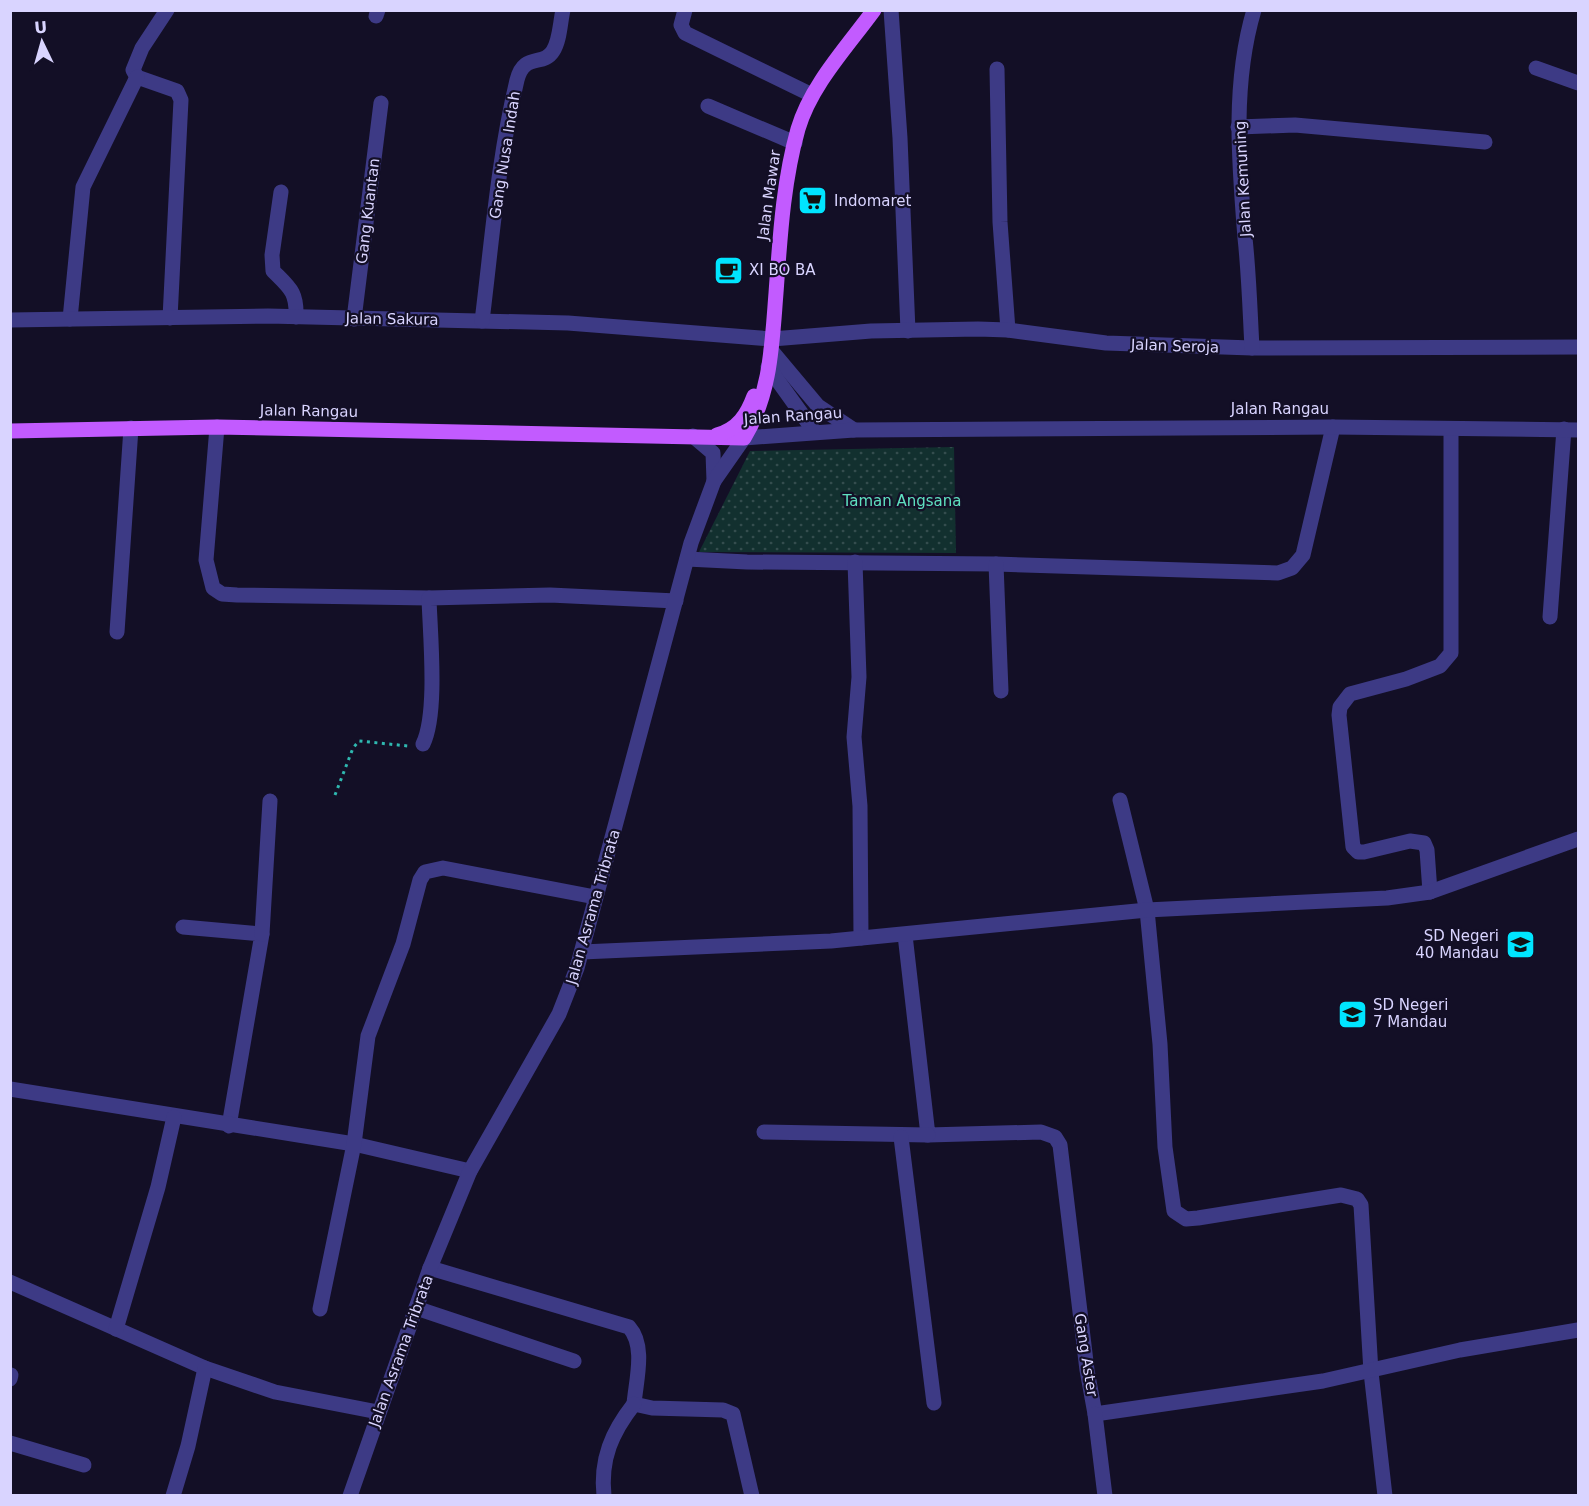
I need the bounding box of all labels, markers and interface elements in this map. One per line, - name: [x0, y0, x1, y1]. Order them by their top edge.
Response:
- north arrow: [12, 12, 72, 72]
- text: U: [33, 18, 48, 38]
- street label: Gang Nusa Indah: [486, 90, 524, 220]
- street label: Jalan Kemuning: [1231, 120, 1255, 239]
- street label: Jalan Mawar: [754, 148, 784, 242]
- street label: Gang Kuantan: [353, 157, 383, 265]
- supermarket icon: Indomaret: [797, 185, 829, 217]
- place label: Indomaret: [834, 192, 911, 210]
- cafe icon: XI BO BA: [712, 254, 744, 286]
- place label: XI BO BA: [749, 261, 816, 279]
- street label: Jalan Sakura: [344, 309, 439, 329]
- street label: Jalan Seroja: [1130, 335, 1219, 357]
- street label: Jalan Rangau: [1230, 400, 1329, 418]
- street label: Jalan Rangau: [259, 401, 358, 421]
- street label: Jalan Rangau: [742, 404, 843, 428]
- park label: Taman Angsana: [842, 492, 961, 510]
- street label: Jalan Asrama Tribrata: [562, 827, 624, 988]
- place label: SD Negeri 40 Mandau: [1415, 927, 1499, 962]
- school or university icon: SD Negeri 40 Mandau: [1504, 929, 1536, 961]
- place label: SD Negeri 7 Mandau: [1373, 996, 1448, 1031]
- school or university icon: SD Negeri 7 Mandau: [1336, 998, 1368, 1030]
- street label: Jalan Asrama Tribrata: [365, 1273, 437, 1430]
- street label: Gang Aster: [1071, 1312, 1102, 1399]

